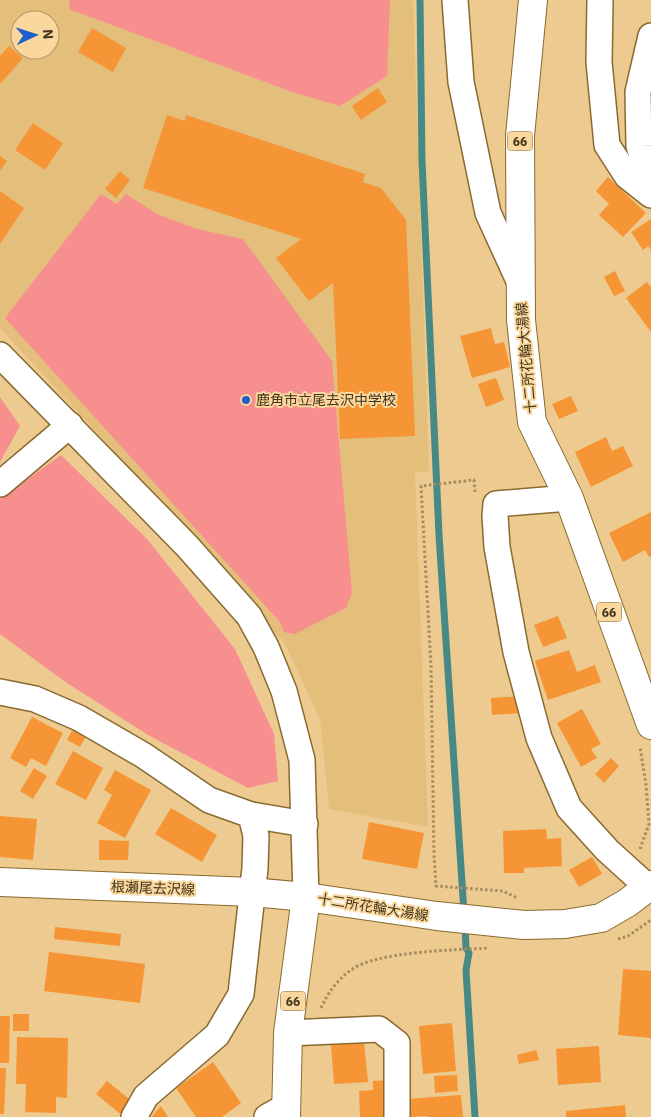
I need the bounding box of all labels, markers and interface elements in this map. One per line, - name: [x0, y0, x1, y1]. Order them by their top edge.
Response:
- north arrow: [10, 10, 60, 60]
- text: N: [39, 28, 57, 40]
- road number: 66: [508, 132, 532, 150]
- street label: 十二所花輪大湯線: [512, 301, 540, 415]
- place label: 鹿角市立尾去沢中学校: [256, 391, 396, 409]
- marker: 鹿角市立尾去沢中学校: [240, 394, 252, 406]
- road number: 66: [596, 602, 622, 622]
- street label: 根瀬尾去沢線: [111, 878, 195, 898]
- street label: 十二所花輪大湯線: [316, 889, 430, 925]
- road number: 66: [280, 991, 306, 1010]

